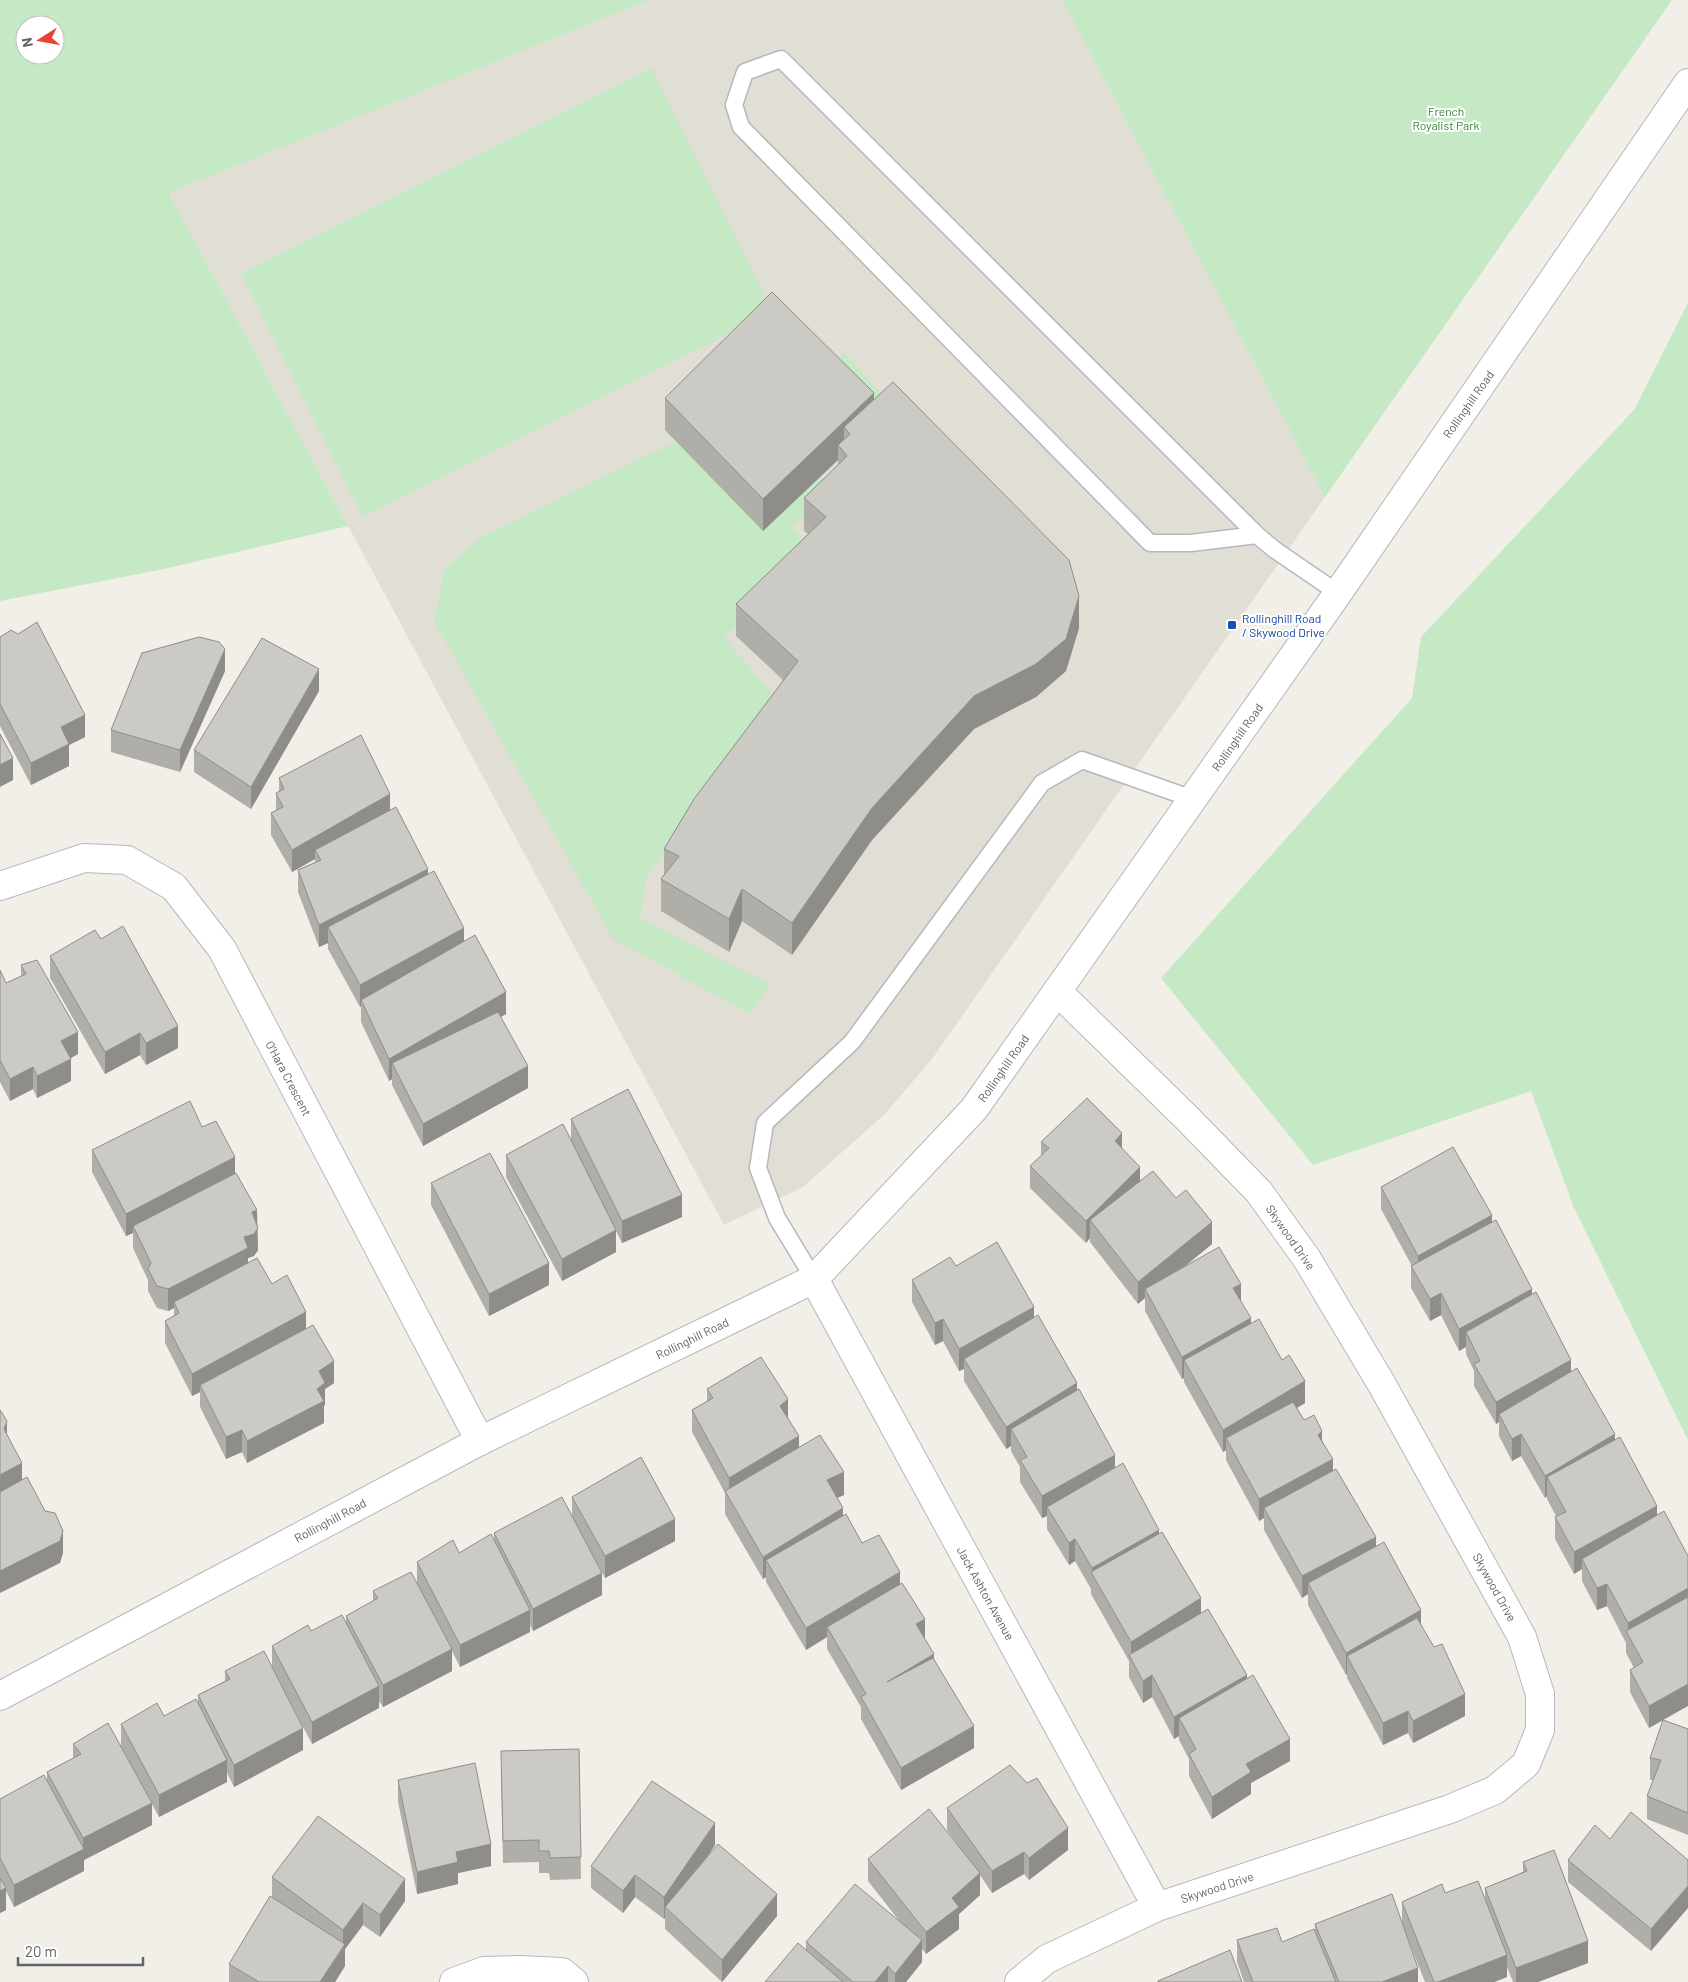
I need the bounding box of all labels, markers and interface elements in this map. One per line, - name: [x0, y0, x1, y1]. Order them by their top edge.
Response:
- north arrow: [15, 15, 65, 65]
- text: N: [18, 36, 36, 49]
- park label: French Royalist Park: [1412, 104, 1480, 132]
- street label: Rollinghill Road: [1440, 368, 1496, 440]
- place label: Rollinghill Road / Skywood Drive: [1242, 611, 1325, 639]
- marker: Rollinghill Road / Skywood Drive: [1226, 619, 1238, 631]
- street label: Rollinghill Road: [1209, 701, 1265, 773]
- street label: Rollinghill Road: [975, 1032, 1031, 1104]
- street label: O'Hara Crescent: [263, 1038, 315, 1118]
- street label: Skywood Drive: [1264, 1202, 1318, 1272]
- street label: Rollinghill Road: [653, 1314, 731, 1362]
- street label: Rollinghill Road: [292, 1495, 368, 1545]
- street label: Jack Ashton Avenue: [954, 1544, 1018, 1642]
- street label: Skywood Drive: [1471, 1550, 1519, 1624]
- street label: Skywood Drive: [1179, 1869, 1255, 1905]
- scale bar: [18, 1934, 142, 1966]
- text: 20 m: [25, 1942, 57, 1960]

